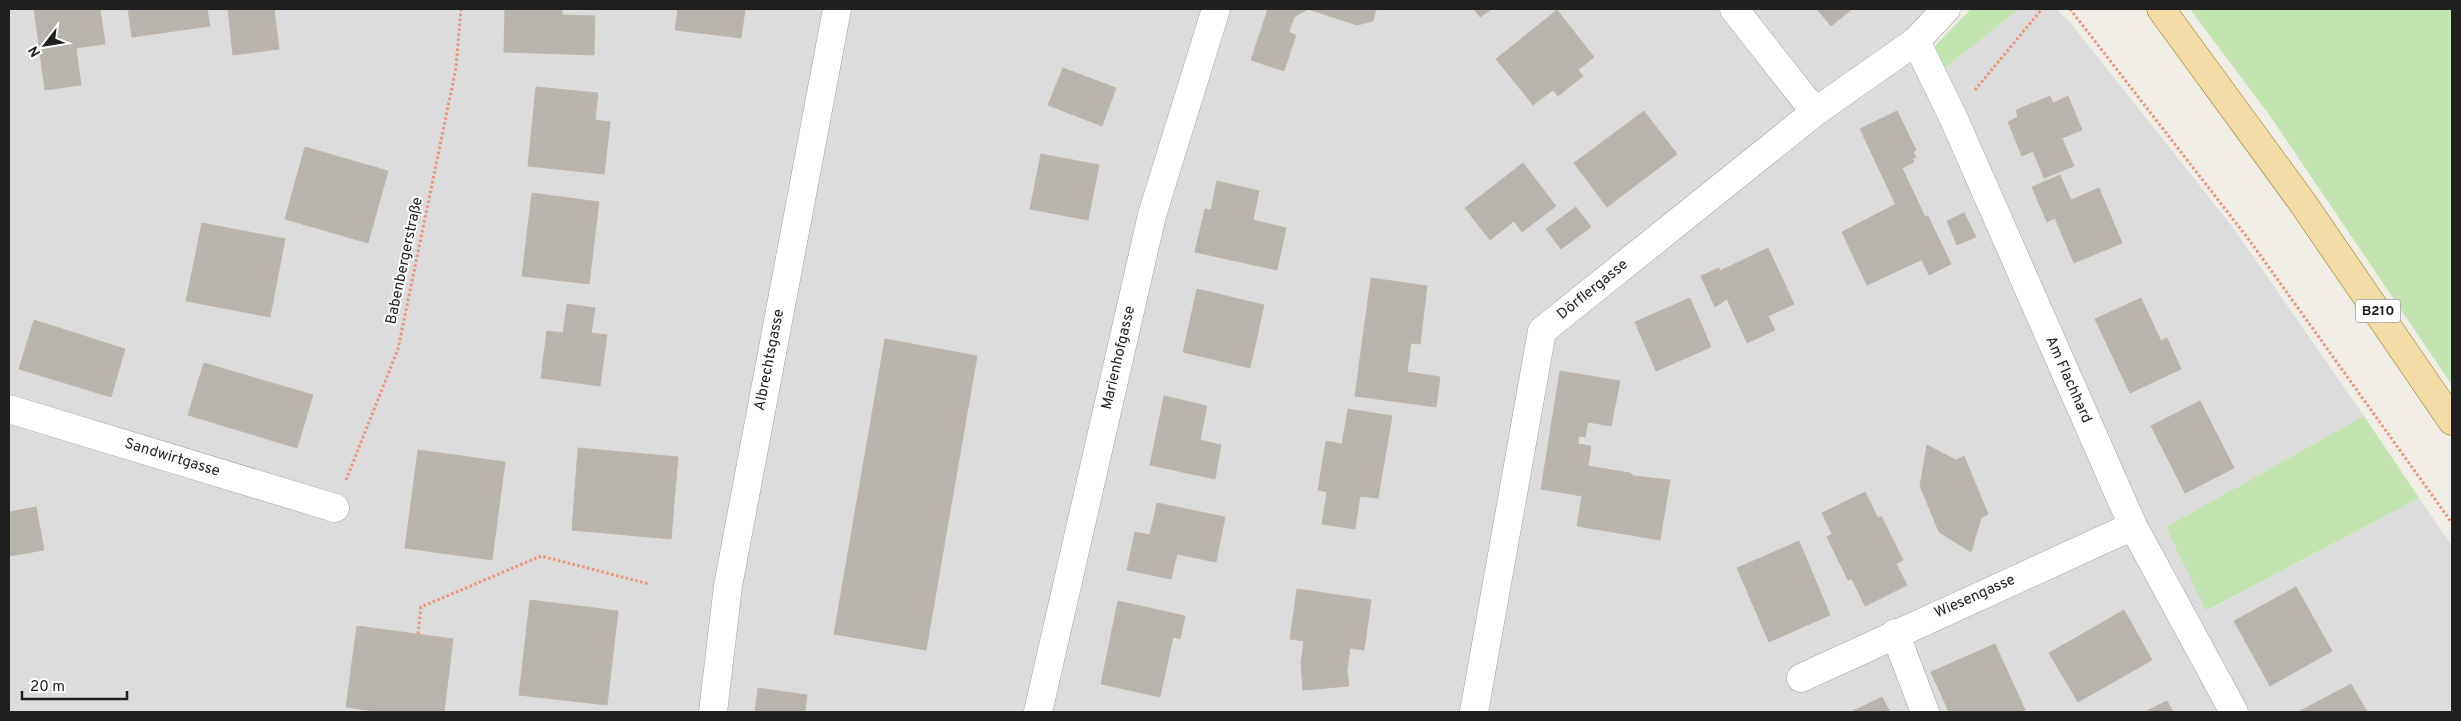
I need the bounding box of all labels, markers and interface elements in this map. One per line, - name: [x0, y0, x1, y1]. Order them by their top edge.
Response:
- north arrow: [20, 20, 70, 70]
- text: N: [25, 42, 45, 60]
- street label: Babenbergerstraße: [382, 196, 428, 326]
- street label: Dörflergasse: [1554, 256, 1632, 324]
- road number: B210: [2356, 300, 2400, 322]
- street label: Marienhofgasse: [1098, 304, 1140, 412]
- street label: Albrechtsgasse: [751, 308, 789, 412]
- street label: Am Flachhard: [2040, 333, 2096, 427]
- street label: Sandwirtgasse: [122, 434, 222, 482]
- street label: Wiesengasse: [1932, 571, 2018, 623]
- scale bar: [22, 668, 128, 700]
- text: 20 m: [30, 678, 65, 697]

